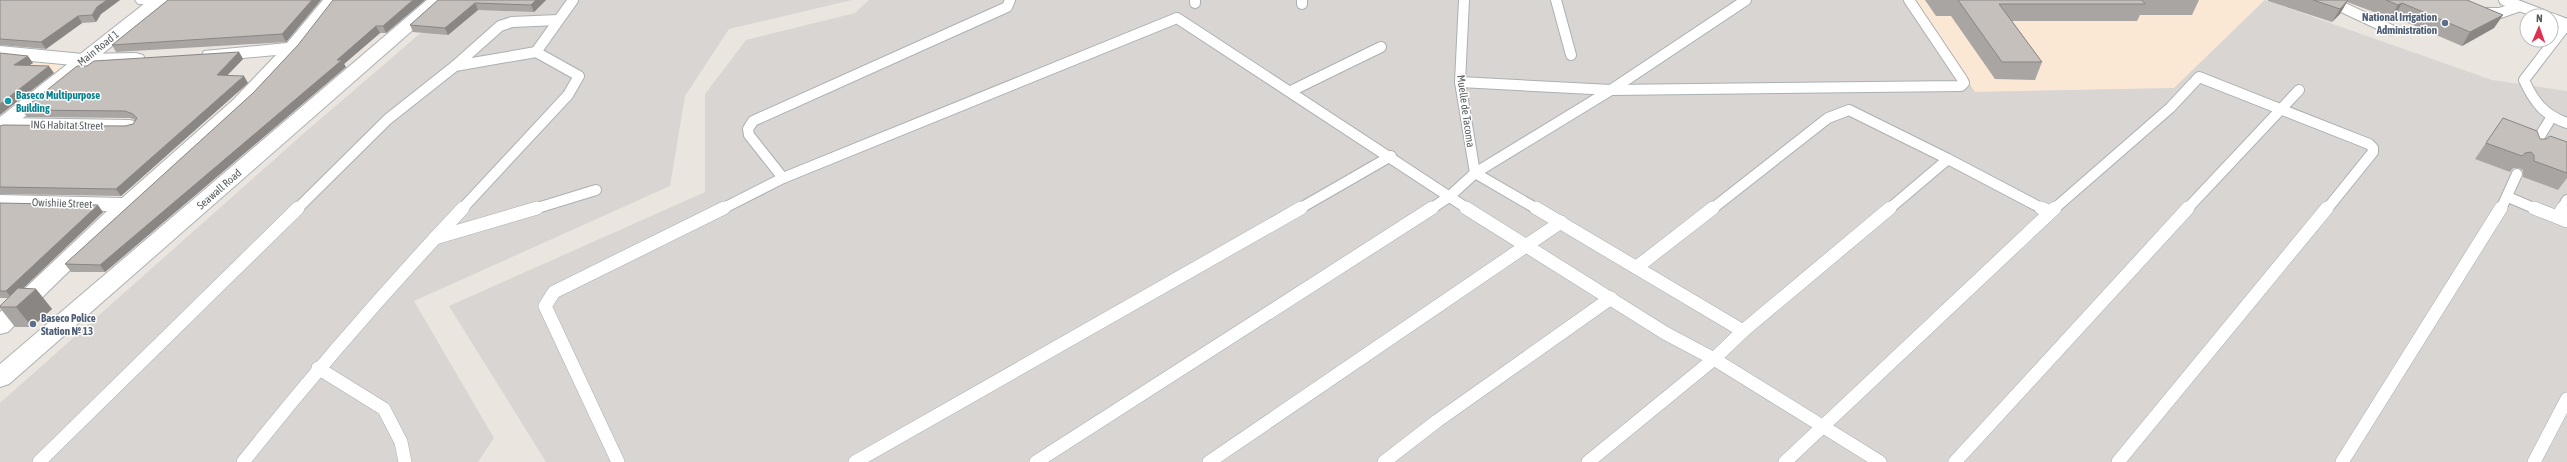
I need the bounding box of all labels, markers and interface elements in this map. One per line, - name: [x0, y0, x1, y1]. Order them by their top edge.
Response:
- north arrow: [2519, 8, 2559, 48]
- place label: National Irrigation Administration: [2362, 11, 2437, 36]
- text: N: [2536, 12, 2543, 24]
- marker: National Irrigation Administration: [2440, 18, 2450, 28]
- street label: Main Road 1: [75, 28, 121, 68]
- street label: Muelle de Tacoma: [1455, 74, 1477, 148]
- place label: Baseco Multipurpose Building: [16, 89, 100, 114]
- marker: Baseco Multipurpose Building: [3, 96, 13, 106]
- street label: ING Habitat Street: [30, 118, 104, 132]
- street label: Seawall Road: [194, 167, 244, 211]
- street label: Owishiie Street: [32, 196, 92, 210]
- place label: Baseco Police Station № 13: [41, 312, 96, 337]
- marker: Baseco Police Station № 13: [28, 319, 38, 329]

